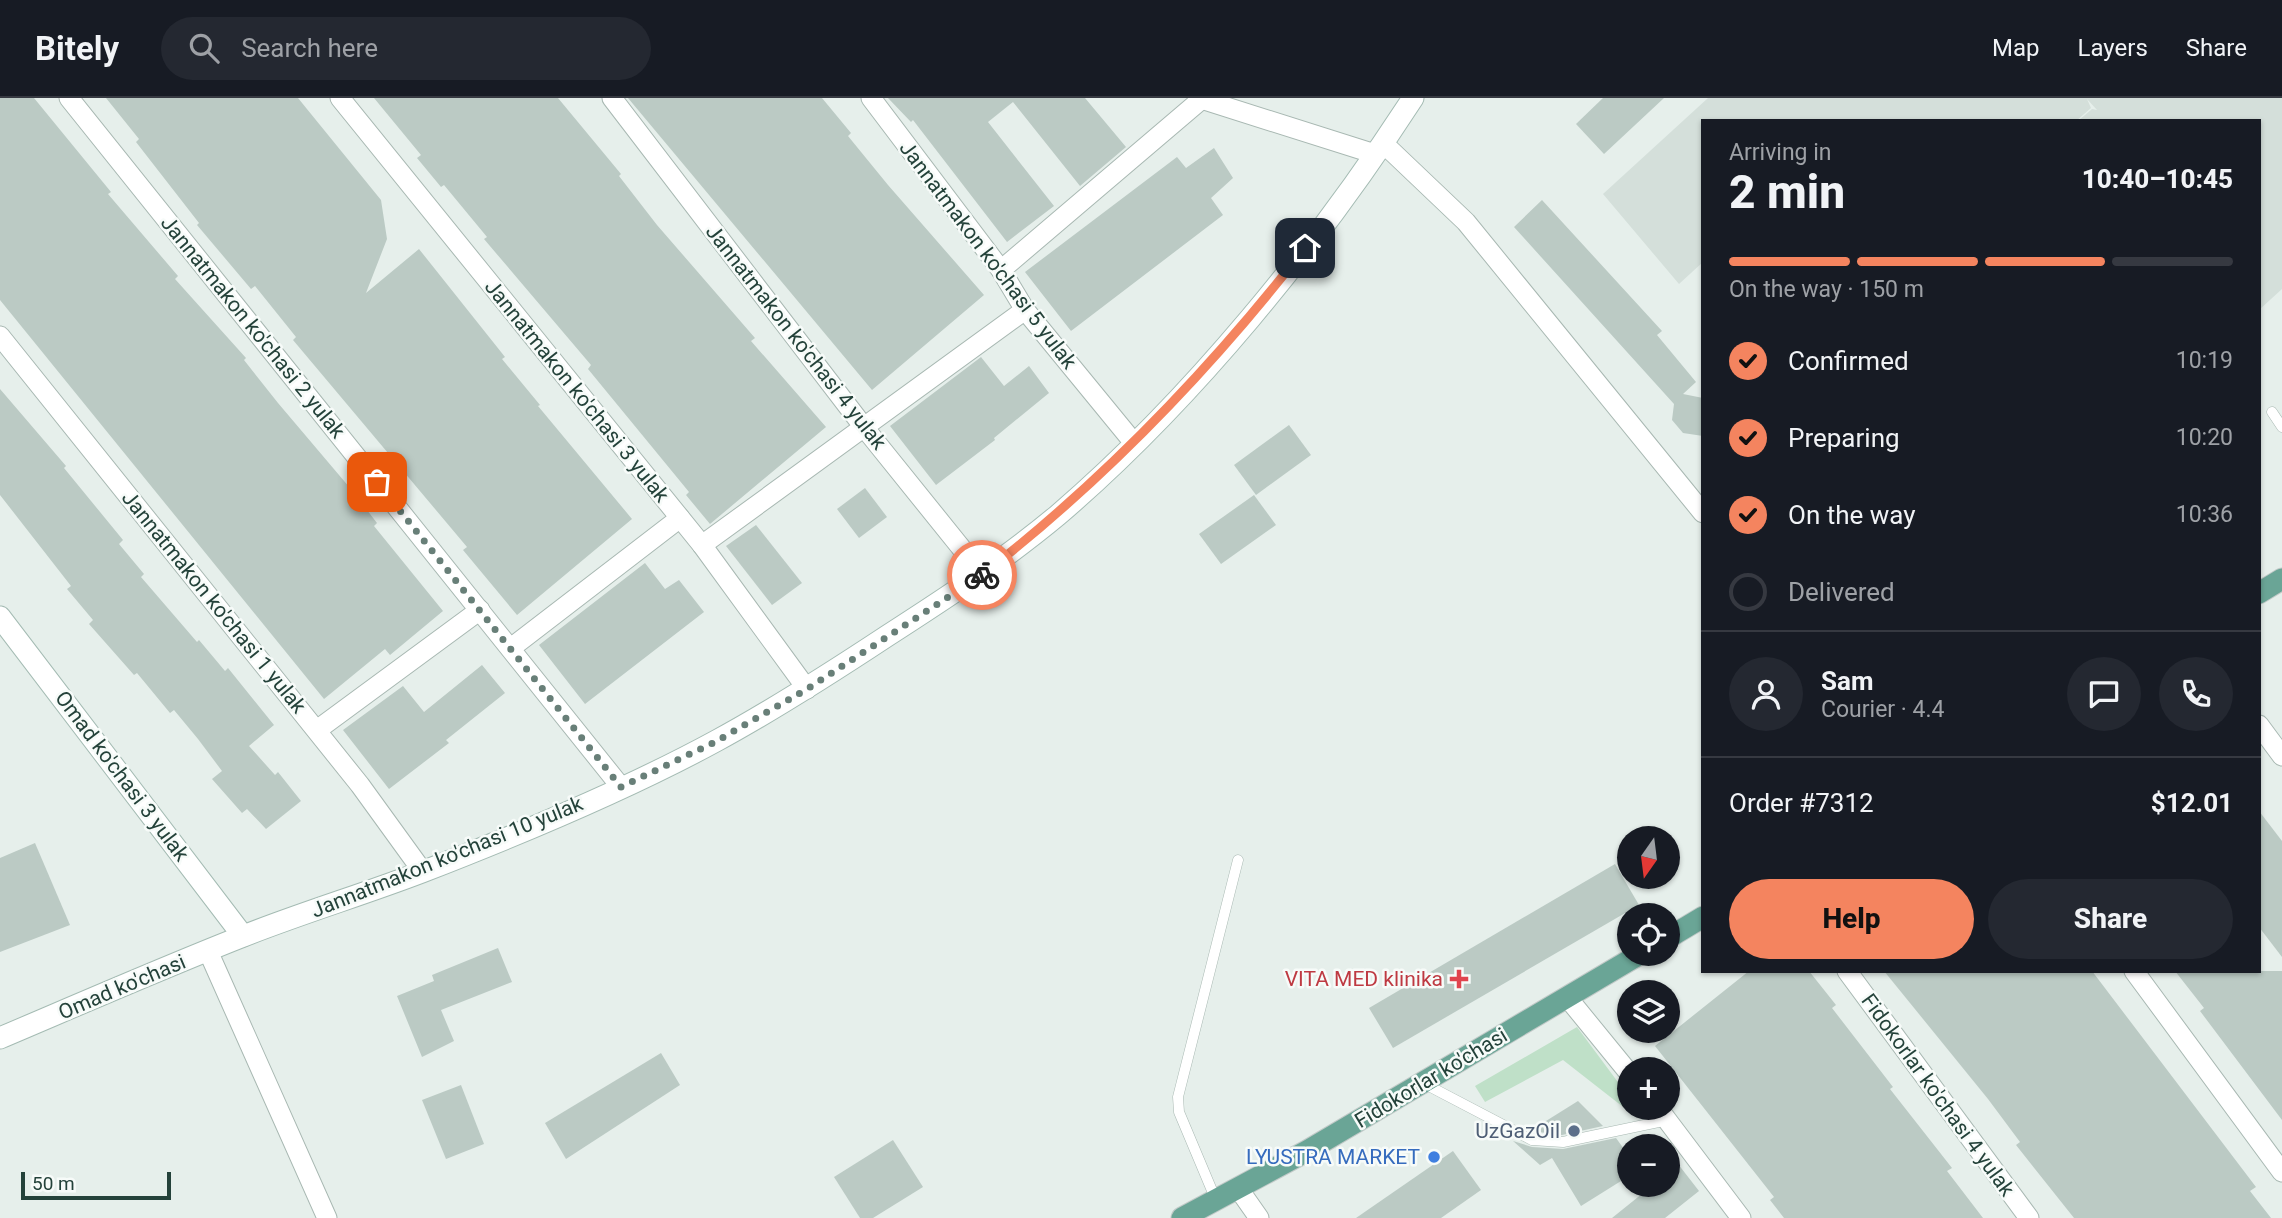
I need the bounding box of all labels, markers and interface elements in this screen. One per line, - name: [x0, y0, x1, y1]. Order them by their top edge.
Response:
- search box: [161, 17, 651, 80]
- text: Bitely: [35, 29, 119, 68]
- icon: search: [185, 29, 223, 67]
- text: Search here: [241, 33, 378, 63]
- text: Map: [1992, 34, 2040, 62]
- text: Layers: [2078, 34, 2148, 62]
- text: Share: [2186, 34, 2247, 62]
- street label: Jannatmakon ko'chasi 5 yulak: [894, 136, 1082, 374]
- text: Arriving in: [1729, 139, 1832, 166]
- text: 10:40–10:45: [2082, 164, 2233, 194]
- text: 2 min: [1729, 165, 1845, 219]
- street label: Jannatmakon ko'chasi 2 yulak: [156, 211, 350, 443]
- pin: [1275, 218, 1335, 278]
- street label: Jannatmakon ko'chasi 4 yulak: [701, 220, 892, 455]
- icon: home: [1286, 229, 1324, 267]
- street label: Jannatmakon ko'chasi 3 yulak: [480, 275, 674, 507]
- text: On the way · 150 m: [1729, 276, 1924, 303]
- icon: check: [1729, 342, 1767, 380]
- text: Confirmed: [1788, 346, 1909, 376]
- text: 10:19: [2176, 347, 2233, 374]
- icon: check: [1729, 419, 1767, 457]
- text: Preparing: [1788, 423, 1900, 453]
- text: 10:20: [2176, 424, 2233, 451]
- pin: [347, 452, 407, 512]
- icon: bag: [358, 463, 396, 501]
- street label: Jannatmakon ko'chasi 1 yulak: [117, 486, 311, 718]
- icon: check: [1729, 496, 1767, 534]
- text: On the way: [1788, 500, 1916, 530]
- text: 10:36: [2176, 501, 2233, 528]
- courier: [947, 540, 1017, 610]
- icon: bike: [963, 556, 1001, 594]
- text: Delivered: [1788, 577, 1895, 607]
- button: person: [1729, 657, 1803, 731]
- button: chat: [2067, 657, 2141, 731]
- button: phone: [2159, 657, 2233, 731]
- text: Sam: [1821, 666, 1873, 696]
- street label: Omad ko'chasi 3 yulak: [50, 686, 194, 866]
- text: Courier · 4.4: [1821, 696, 1944, 723]
- text: Order #7312: [1729, 788, 1874, 818]
- text: $12.01: [2151, 788, 2233, 818]
- street label: Jannatmakon ko'chasi 10 yulak: [308, 791, 587, 923]
- north arrow: [1617, 826, 1680, 889]
- map controls: [1617, 826, 1680, 1197]
- button: Help: [1729, 879, 1974, 959]
- button: Share: [1988, 879, 2233, 959]
- button: locate: [1617, 903, 1680, 966]
- street label: Omad ko'chasi: [55, 949, 189, 1025]
- place label: VITA MED klinika: [1285, 967, 1443, 991]
- marker: VITA MED klinika: [1449, 969, 1469, 989]
- button: layers: [1617, 980, 1680, 1043]
- street label: Fidokorlar ko'chasi 4 yulak: [1857, 989, 2020, 1201]
- street label: Fidokorlar ko'chasi: [1351, 1023, 1511, 1133]
- button: +: [1617, 1057, 1680, 1120]
- place label: UzGazOil: [1475, 1119, 1560, 1143]
- marker: UzGazOil: [1566, 1123, 1582, 1139]
- button: −: [1617, 1134, 1680, 1197]
- place label: LYUSTRA MARKET: [1246, 1145, 1420, 1169]
- marker: LYUSTRA MARKET: [1426, 1149, 1442, 1165]
- scale bar: [21, 1169, 172, 1201]
- text: 50 m: [32, 1172, 75, 1195]

